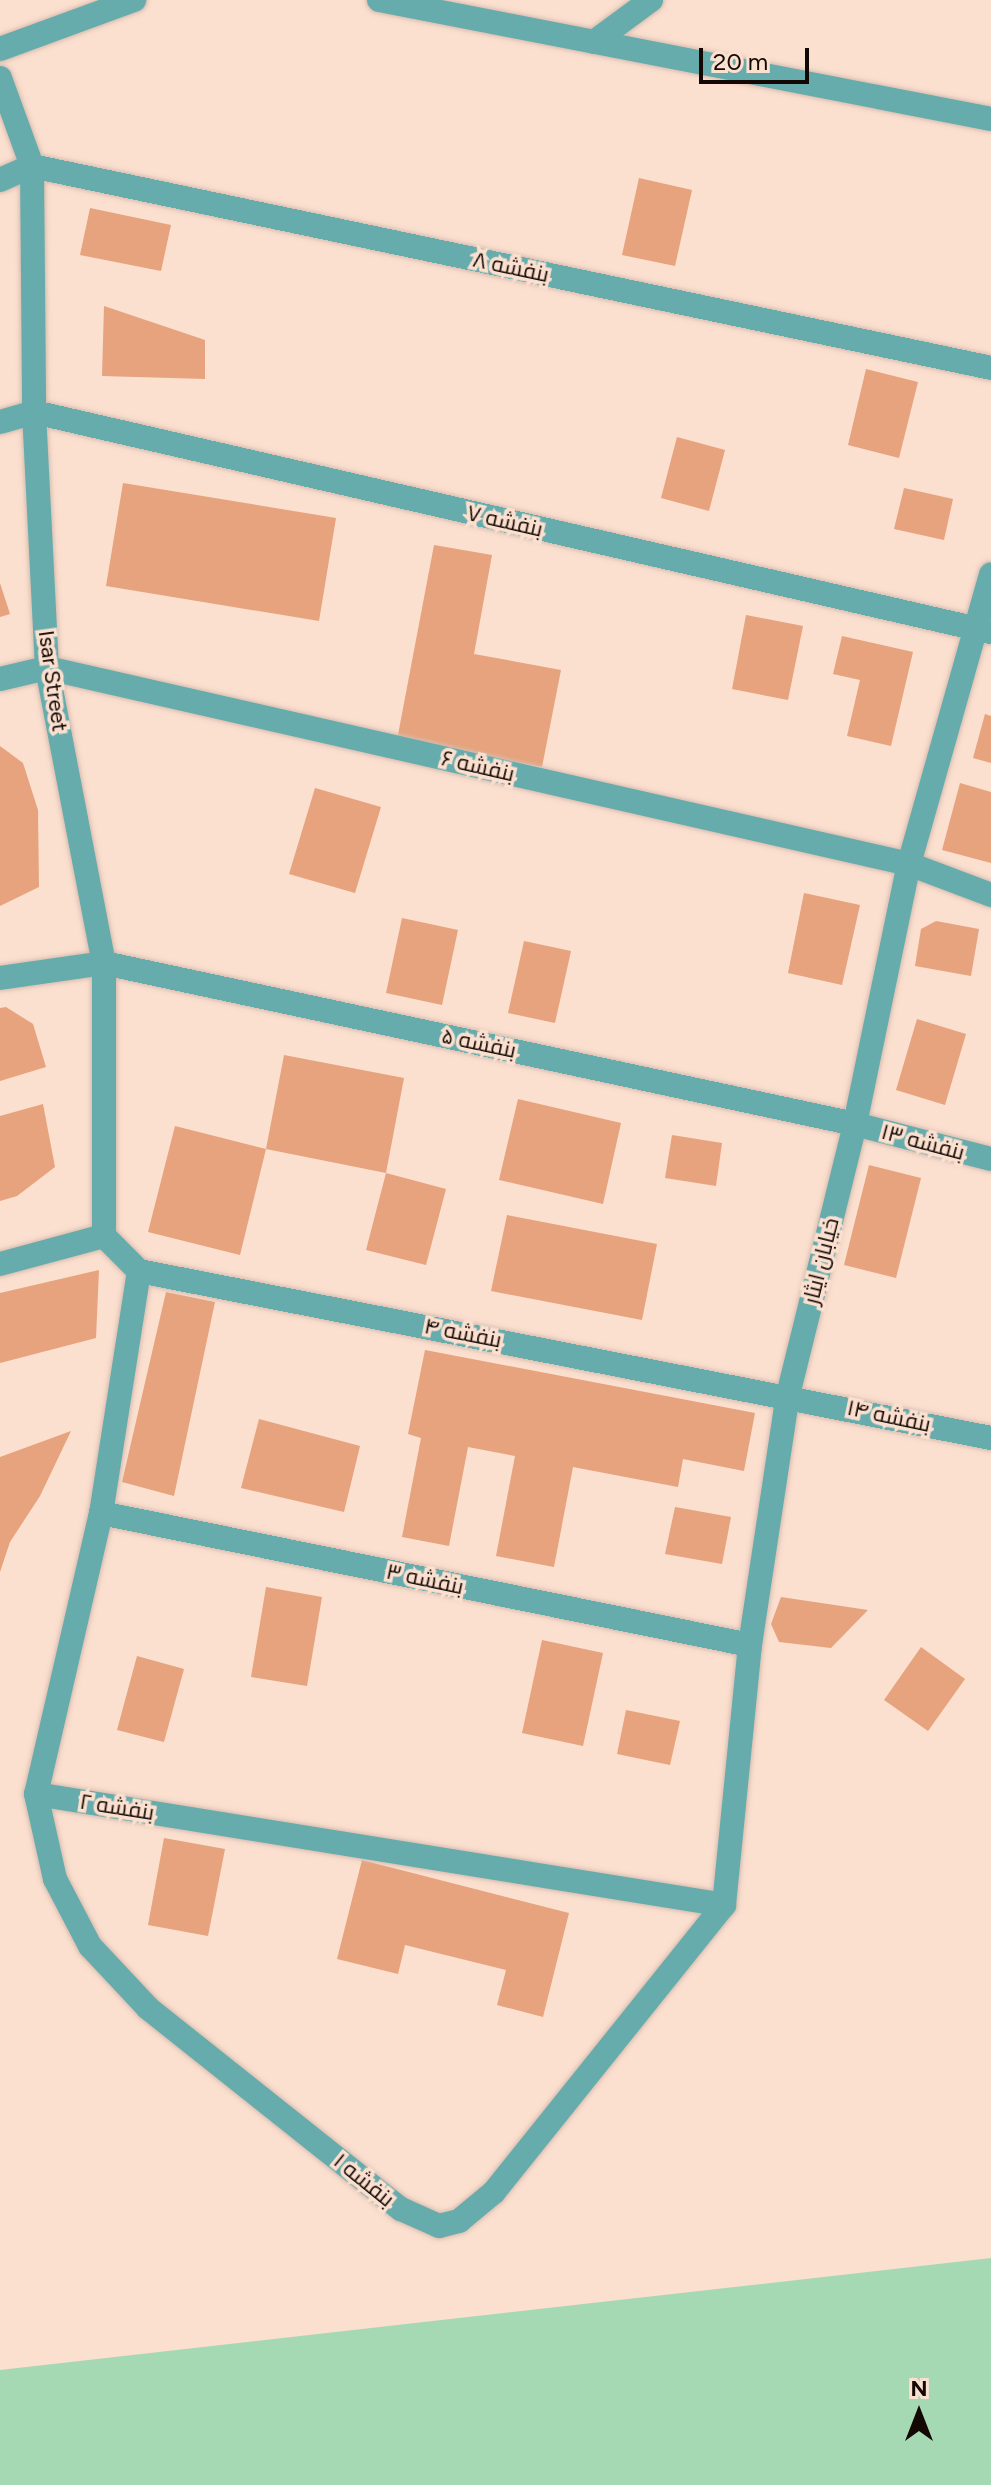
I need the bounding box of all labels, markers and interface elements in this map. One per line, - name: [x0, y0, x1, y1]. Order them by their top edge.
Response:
- scale bar: [703, 32, 813, 82]
- text: 20 m: [713, 47, 768, 76]
- street label: بنفشه ۸: [471, 246, 551, 288]
- street label: بنفشه ۷: [464, 499, 546, 543]
- street label: Isar Street: [33, 629, 73, 733]
- street label: بنفشه ۶: [439, 745, 517, 787]
- street label: بنفشه ۵: [439, 1022, 519, 1064]
- street label: بنفشه ۱۳: [878, 1118, 968, 1166]
- street label: خیابان ایثار: [798, 1215, 844, 1307]
- street label: بنفشه ۴: [422, 1313, 504, 1353]
- street label: بنفشه ۱۴: [845, 1394, 933, 1438]
- street label: بنفشه ۳: [384, 1558, 466, 1600]
- street label: بنفشه ۲: [78, 1788, 156, 1826]
- street label: بنفشه ۱: [328, 2148, 400, 2212]
- north arrow: [879, 2373, 959, 2453]
- text: N: [910, 2375, 928, 2402]

